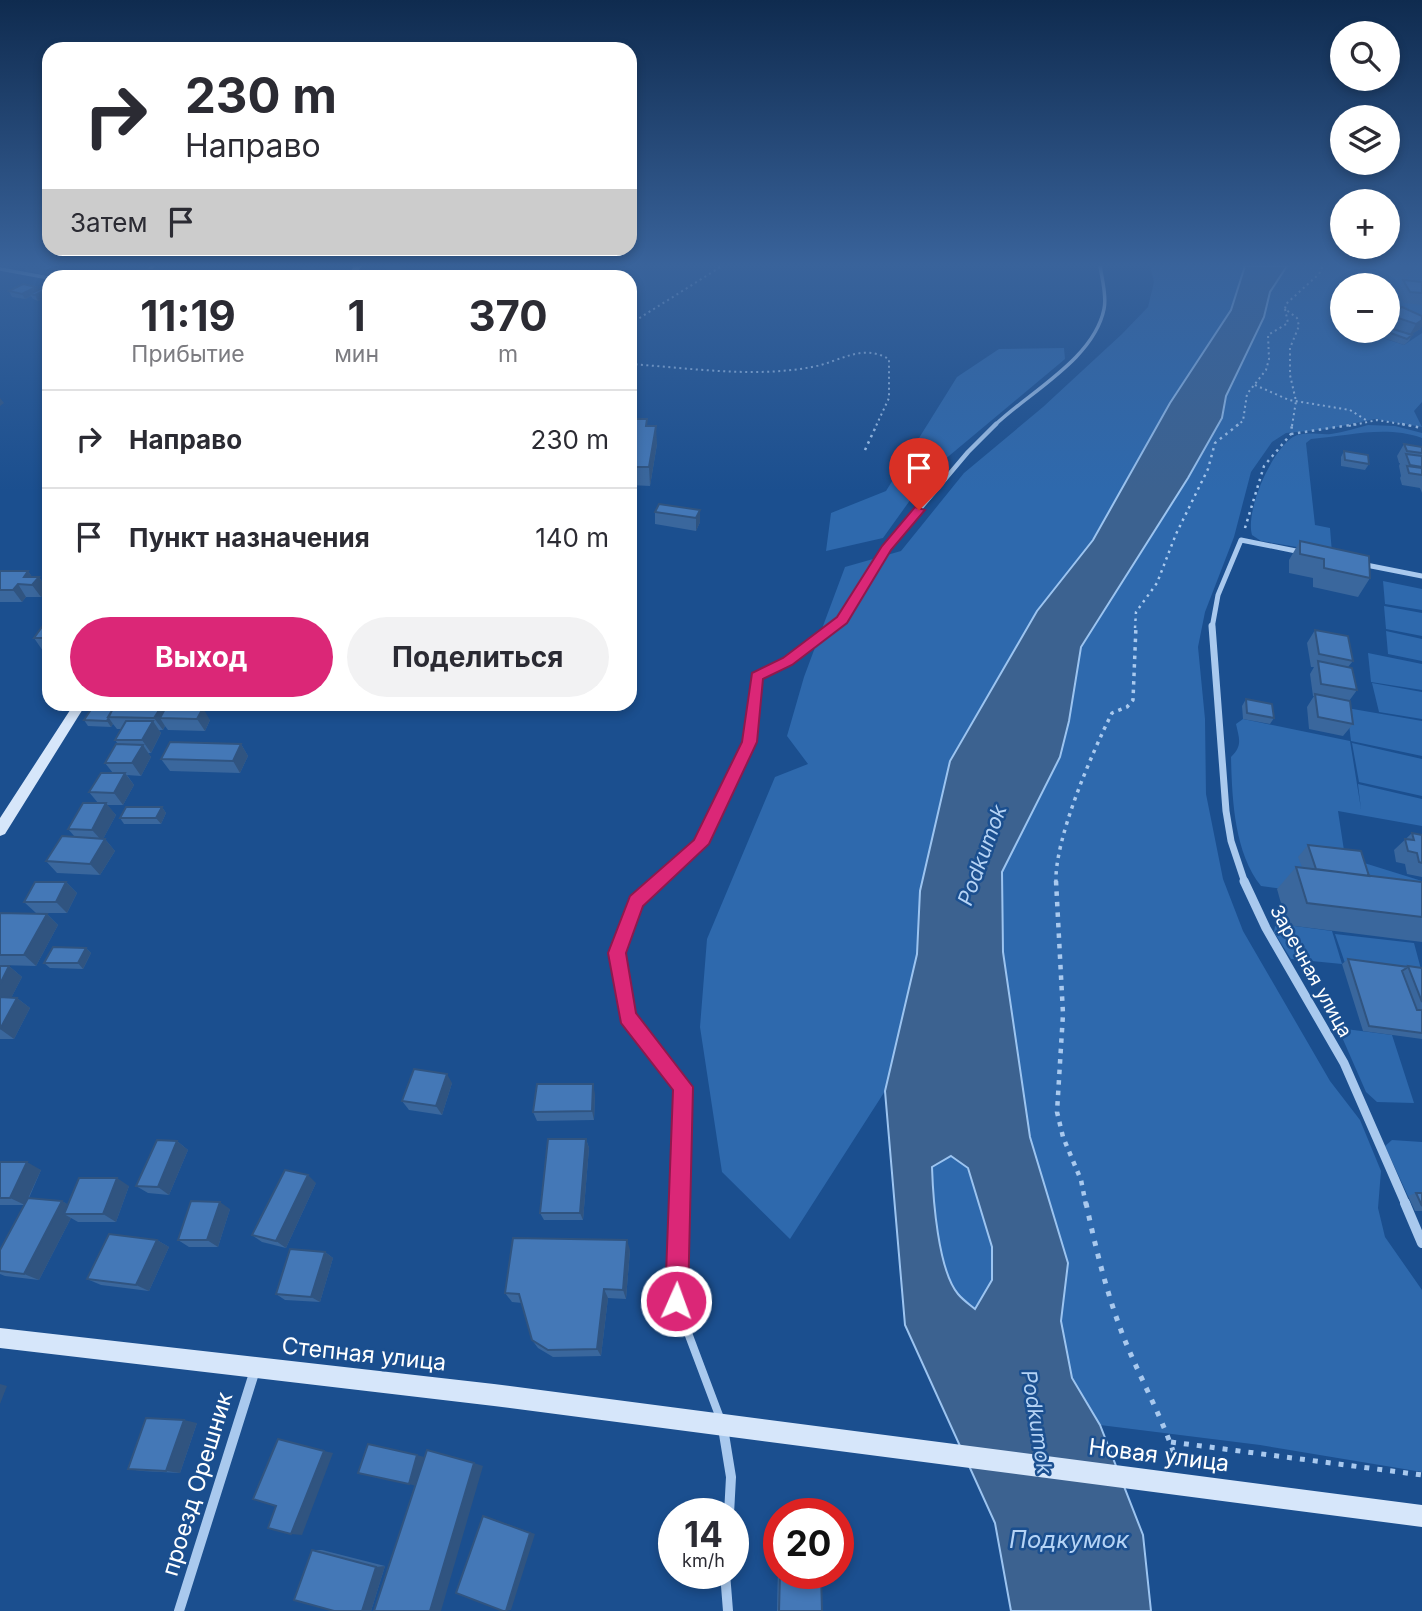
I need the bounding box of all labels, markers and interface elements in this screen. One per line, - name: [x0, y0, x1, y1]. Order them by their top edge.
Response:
- map controls: [1330, 21, 1400, 343]
- button: search: [1330, 21, 1400, 91]
- text: 230 m: [185, 66, 337, 125]
- icon: right: [70, 70, 161, 161]
- button: layers: [1330, 105, 1400, 175]
- text: Направо: [185, 126, 321, 165]
- button: +: [1330, 189, 1400, 259]
- icon: arrive: [162, 203, 200, 241]
- text: Затем: [70, 207, 148, 238]
- button: −: [1330, 273, 1400, 343]
- text: 11:19: [140, 290, 236, 341]
- text: 1: [348, 290, 366, 341]
- text: 370: [468, 290, 548, 341]
- text: Прибытие: [131, 340, 245, 368]
- text: мин: [334, 340, 379, 368]
- text: m: [498, 340, 518, 368]
- icon: right: [70, 420, 108, 458]
- text: Направо: [129, 424, 242, 455]
- text: 230 m: [531, 424, 609, 455]
- pin: [889, 438, 949, 510]
- icon: arrive: [900, 449, 938, 487]
- icon: arrive: [70, 518, 108, 556]
- text: Пункт назначения: [129, 522, 370, 553]
- text: 140 m: [535, 522, 609, 553]
- button: Выход: [70, 617, 333, 697]
- button: Поделиться: [347, 617, 609, 697]
- water label: Podkumok: [952, 801, 1012, 909]
- street label: Заречная улица: [1265, 901, 1357, 1041]
- position arrow: [639, 1264, 713, 1338]
- street label: Степная улица: [280, 1331, 448, 1377]
- water label: Podkumok: [1016, 1368, 1058, 1476]
- street label: проезд Орешник: [156, 1388, 238, 1579]
- street label: Новая улица: [1087, 1432, 1231, 1478]
- speed limit sign: 20: [763, 1498, 854, 1589]
- text: 14: [684, 1513, 723, 1555]
- water label: Подкумок: [1009, 1525, 1130, 1554]
- text: km/h: [682, 1550, 725, 1571]

